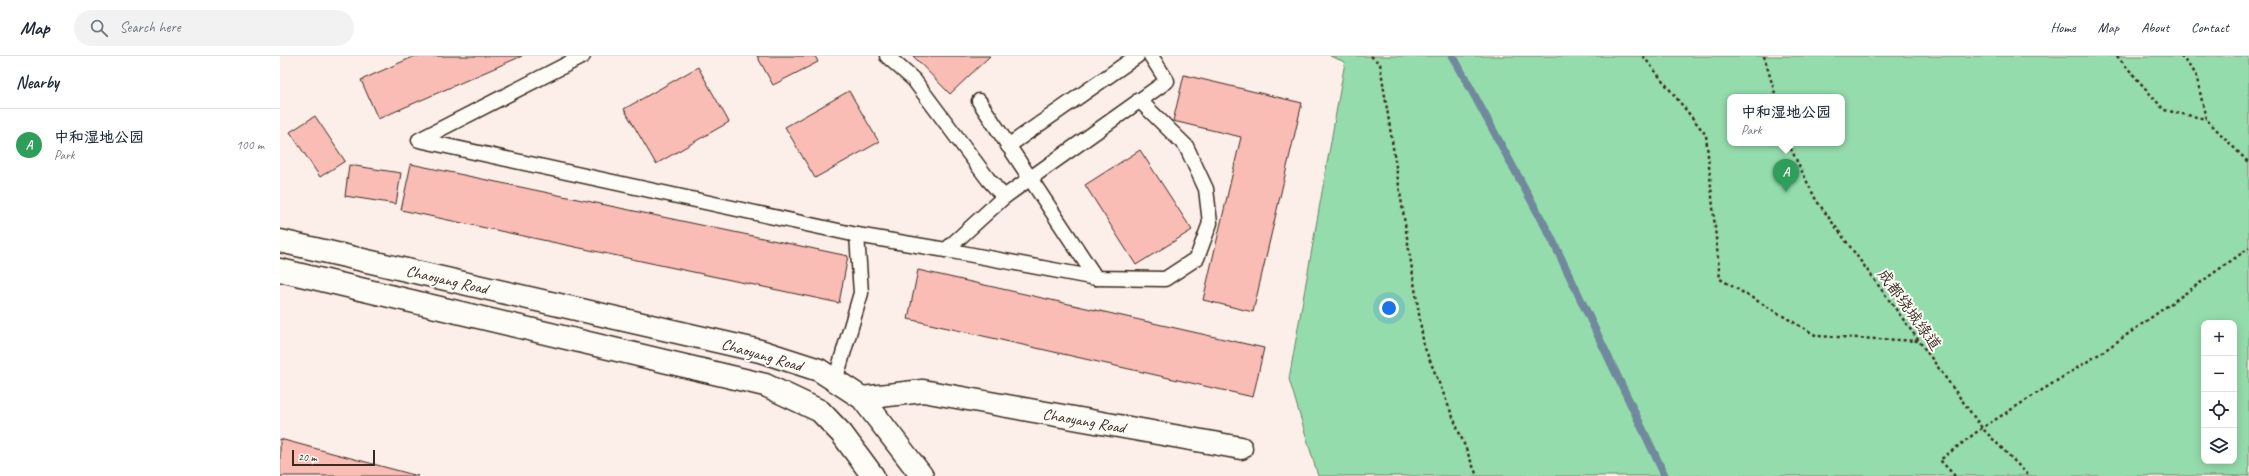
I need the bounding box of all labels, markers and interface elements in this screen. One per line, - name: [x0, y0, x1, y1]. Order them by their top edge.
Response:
- search box: [74, 10, 354, 46]
- text: Map: [20, 16, 50, 40]
- icon: search: [88, 17, 110, 39]
- text: Search here: [120, 18, 181, 37]
- text: Home: [2050, 19, 2076, 36]
- text: Map: [2098, 19, 2119, 36]
- text: About: [2141, 19, 2169, 36]
- text: Contact: [2191, 19, 2229, 36]
- text: Nearby: [16, 72, 59, 93]
- popup: [1727, 94, 1845, 146]
- text: 中和湿地公园: [1741, 103, 1831, 122]
- text: Park: [1741, 122, 1762, 138]
- text: 中和湿地公园: [54, 128, 144, 147]
- text: A: [26, 137, 32, 153]
- text: 100 m: [236, 137, 264, 153]
- text: Park: [54, 147, 75, 163]
- pin: A: [1773, 159, 1799, 192]
- street label: Chaoyang Road: [404, 261, 492, 300]
- street label: 成都绕城绿道: [1873, 265, 1945, 354]
- your location: [1379, 298, 1399, 318]
- map controls: [2201, 320, 2237, 464]
- button: +: [2201, 320, 2237, 356]
- street label: Chaoyang Road: [719, 334, 807, 377]
- button: −: [2201, 356, 2237, 392]
- button: locate: [2201, 392, 2237, 428]
- street label: Chaoyang Road: [1041, 404, 1129, 439]
- button: layers: [2201, 428, 2237, 464]
- scale bar: [292, 448, 375, 467]
- text: 20 m: [298, 450, 317, 464]

